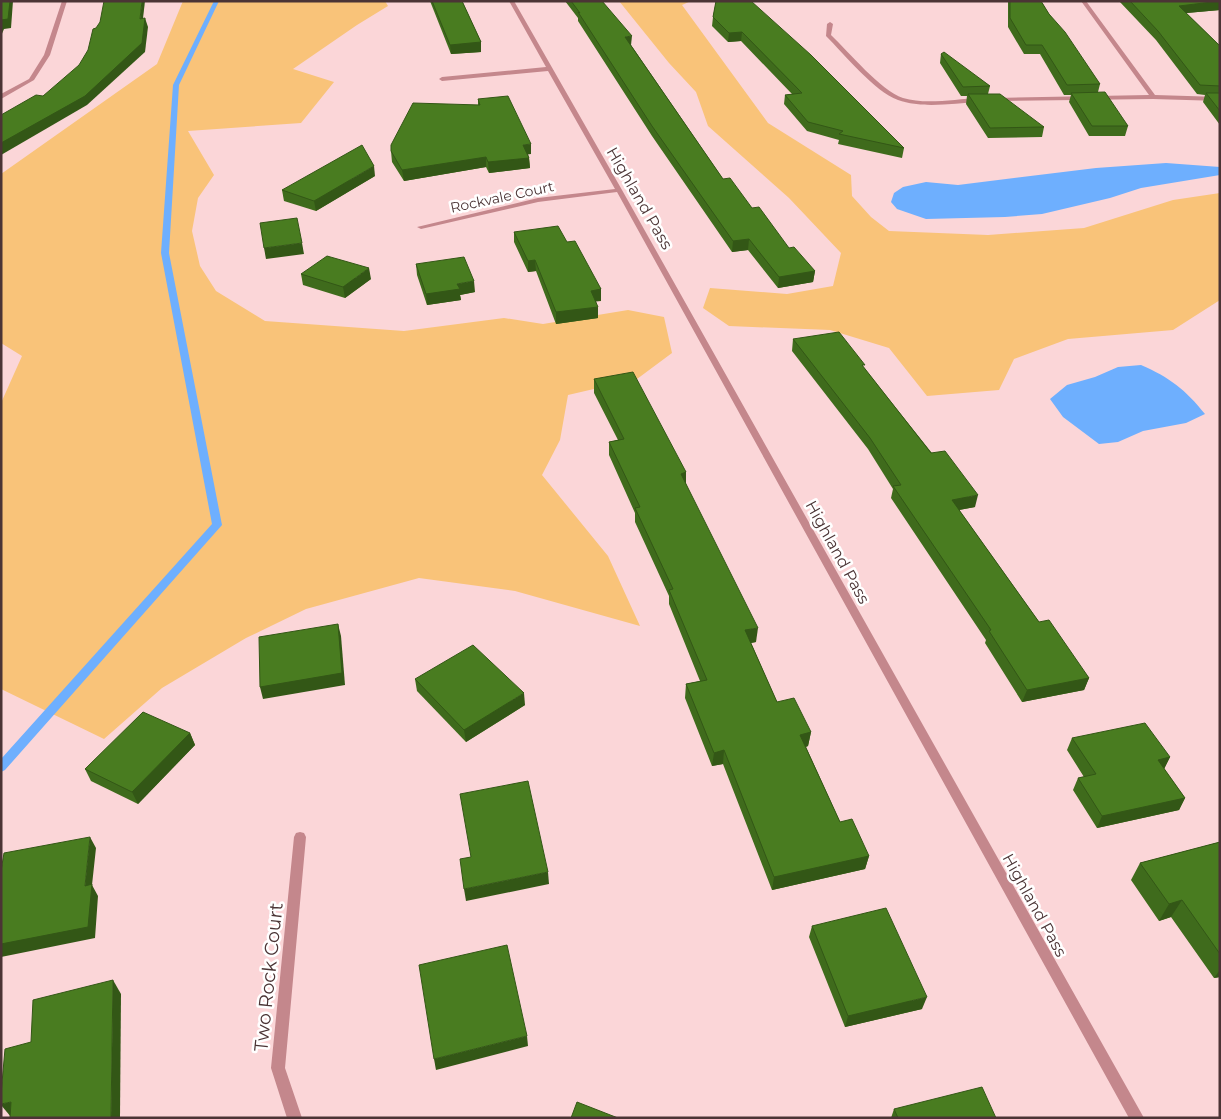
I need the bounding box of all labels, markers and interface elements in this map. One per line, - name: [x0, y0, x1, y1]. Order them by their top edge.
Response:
- street label: Highland Pass: [603, 144, 677, 253]
- street label: Rockvale Court: [449, 177, 556, 217]
- street label: Highland Pass: [801, 497, 874, 607]
- street label: Highland Pass: [998, 850, 1071, 960]
- street label: Two Rock Court: [249, 901, 288, 1053]

